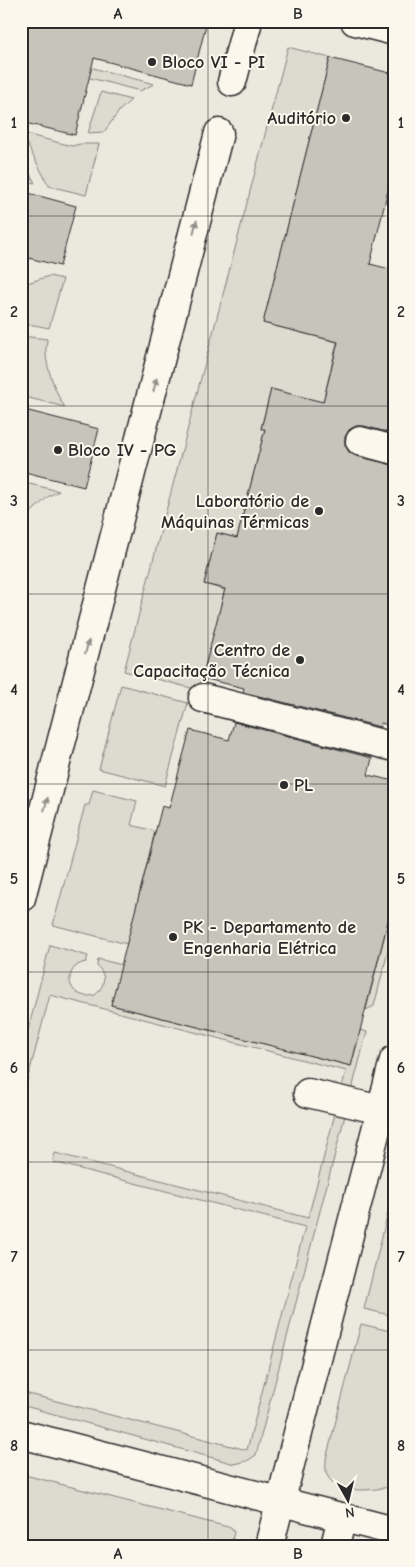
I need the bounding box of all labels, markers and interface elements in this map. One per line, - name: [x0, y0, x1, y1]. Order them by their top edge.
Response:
- text: A: [114, 5, 123, 23]
- text: B: [293, 5, 303, 23]
- place label: Bloco VI - PI: [162, 52, 265, 73]
- marker: Bloco VI - PI: [146, 56, 158, 68]
- place label: Auditório: [267, 108, 336, 129]
- marker: Auditório: [340, 112, 352, 124]
- text: 1: [11, 114, 17, 132]
- text: 1: [398, 114, 404, 132]
- one-way arrow: [191, 220, 199, 235]
- text: 2: [10, 303, 18, 321]
- text: 2: [397, 303, 405, 321]
- one-way arrow: [151, 377, 159, 392]
- place label: Bloco IV - PG: [68, 440, 177, 461]
- marker: Bloco IV - PG: [52, 444, 64, 456]
- place label: Laboratório de Máquinas Térmicas: [161, 491, 309, 533]
- text: 3: [10, 492, 18, 510]
- text: 3: [397, 492, 405, 510]
- marker: Laboratório de Máquinas Térmicas: [313, 505, 325, 517]
- one-way arrow: [83, 639, 91, 654]
- place label: Centro de Capacitação Técnica: [133, 640, 290, 682]
- marker: Centro de Capacitação Técnica: [294, 654, 306, 666]
- text: 4: [10, 681, 18, 699]
- text: 4: [397, 681, 405, 699]
- place label: PL: [294, 775, 313, 796]
- marker: PL: [278, 779, 290, 791]
- one-way arrow: [42, 797, 50, 812]
- text: 5: [10, 870, 18, 888]
- text: 5: [397, 870, 405, 888]
- place label: PK - Departamento de Engenharia Elétrica: [183, 917, 356, 959]
- marker: PK - Departamento de Engenharia Elétrica: [167, 931, 179, 943]
- text: 6: [10, 1059, 18, 1077]
- text: 6: [397, 1059, 405, 1077]
- text: 7: [10, 1248, 18, 1266]
- text: 7: [397, 1248, 405, 1266]
- text: 8: [10, 1437, 18, 1455]
- text: 8: [397, 1437, 405, 1455]
- north arrow: [322, 1474, 372, 1524]
- text: N: [344, 1503, 355, 1521]
- text: A: [114, 1545, 123, 1563]
- text: B: [293, 1545, 303, 1563]

